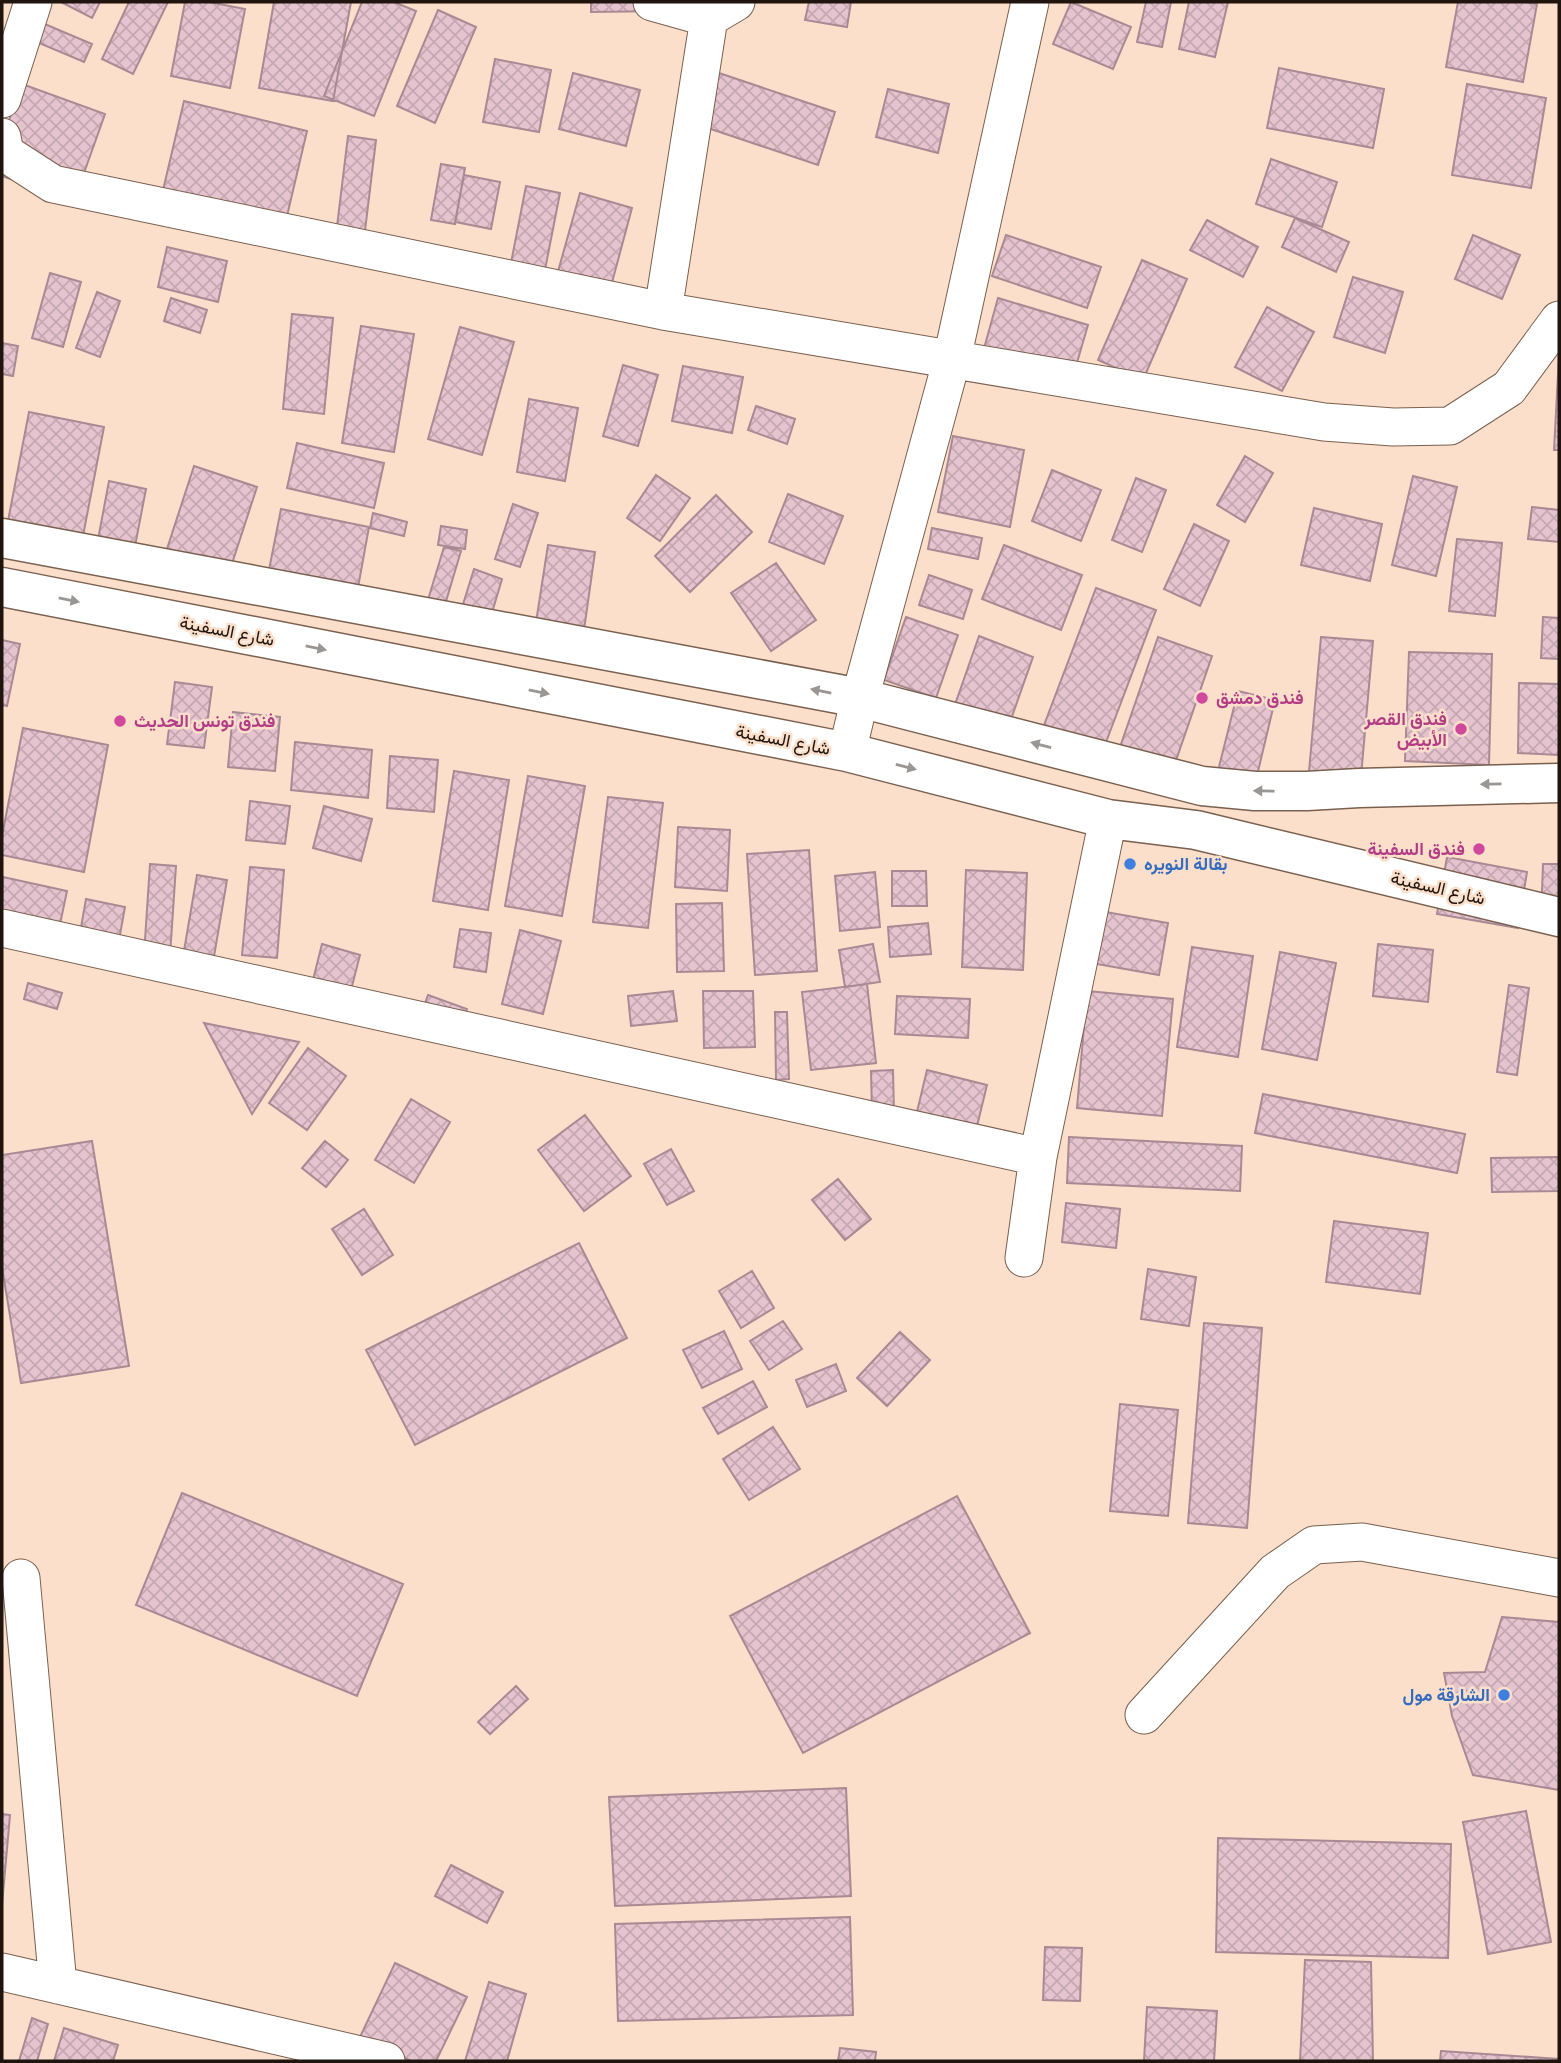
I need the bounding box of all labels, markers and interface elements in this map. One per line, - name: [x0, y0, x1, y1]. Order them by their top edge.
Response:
- one-way arrow: [58, 594, 80, 605]
- street label: شارع السفينة: [178, 611, 276, 652]
- one-way arrow: [305, 643, 327, 654]
- one-way arrow: [810, 685, 832, 696]
- one-way arrow: [528, 687, 550, 698]
- place label: فندق دمشق: [1216, 687, 1304, 709]
- marker: فندق دمشق: [1194, 690, 1210, 706]
- place label: فندق القصر الأبيض: [1363, 708, 1447, 751]
- place label: فندق تونس الحديث: [134, 710, 276, 732]
- marker: فندق تونس الحديث: [112, 713, 128, 729]
- street label: شارع السفينة: [734, 720, 832, 761]
- marker: فندق القصر الأبيض: [1453, 721, 1469, 737]
- one-way arrow: [1030, 739, 1052, 750]
- one-way arrow: [895, 762, 917, 773]
- one-way arrow: [1480, 779, 1502, 790]
- one-way arrow: [1252, 785, 1274, 796]
- place label: فندق السفينة: [1367, 838, 1465, 860]
- marker: فندق السفينة: [1471, 841, 1487, 857]
- place label: بقالة النويره: [1144, 853, 1228, 875]
- marker: بقالة النويره: [1122, 856, 1138, 872]
- street label: شارع السفينة: [1389, 866, 1487, 910]
- place label: الشارقة مول: [1403, 1684, 1490, 1706]
- marker: الشارقة مول: [1496, 1687, 1512, 1703]

